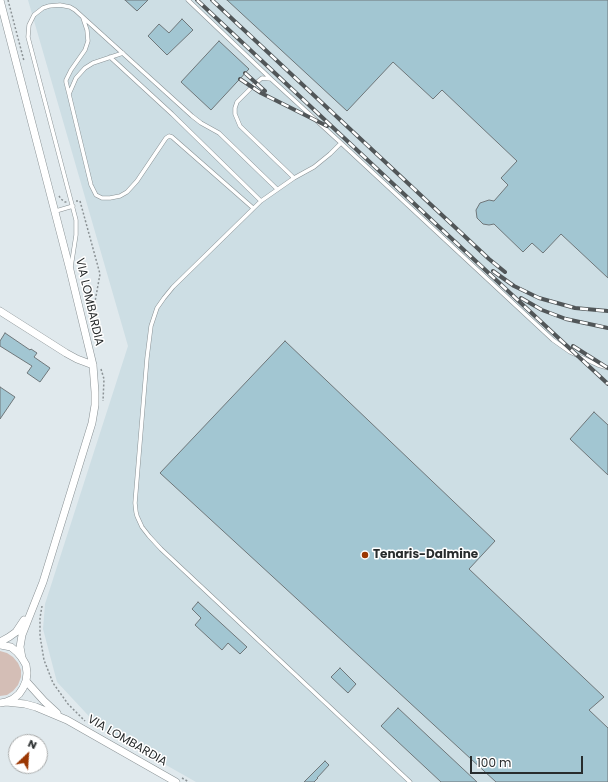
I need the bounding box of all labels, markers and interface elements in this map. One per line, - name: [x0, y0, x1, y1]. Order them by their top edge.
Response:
- street label: VIA LOMBARDIA: [72, 257, 106, 347]
- place label: Tenaris-Dalmine: [373, 548, 478, 562]
- marker: Tenaris-Dalmine: [360, 550, 370, 560]
- street label: VIA LOMBARDIA: [85, 712, 169, 770]
- north arrow: [8, 734, 48, 774]
- text: N: [26, 735, 40, 753]
- scale bar: [472, 748, 585, 774]
- text: 100 m: [477, 754, 511, 771]

